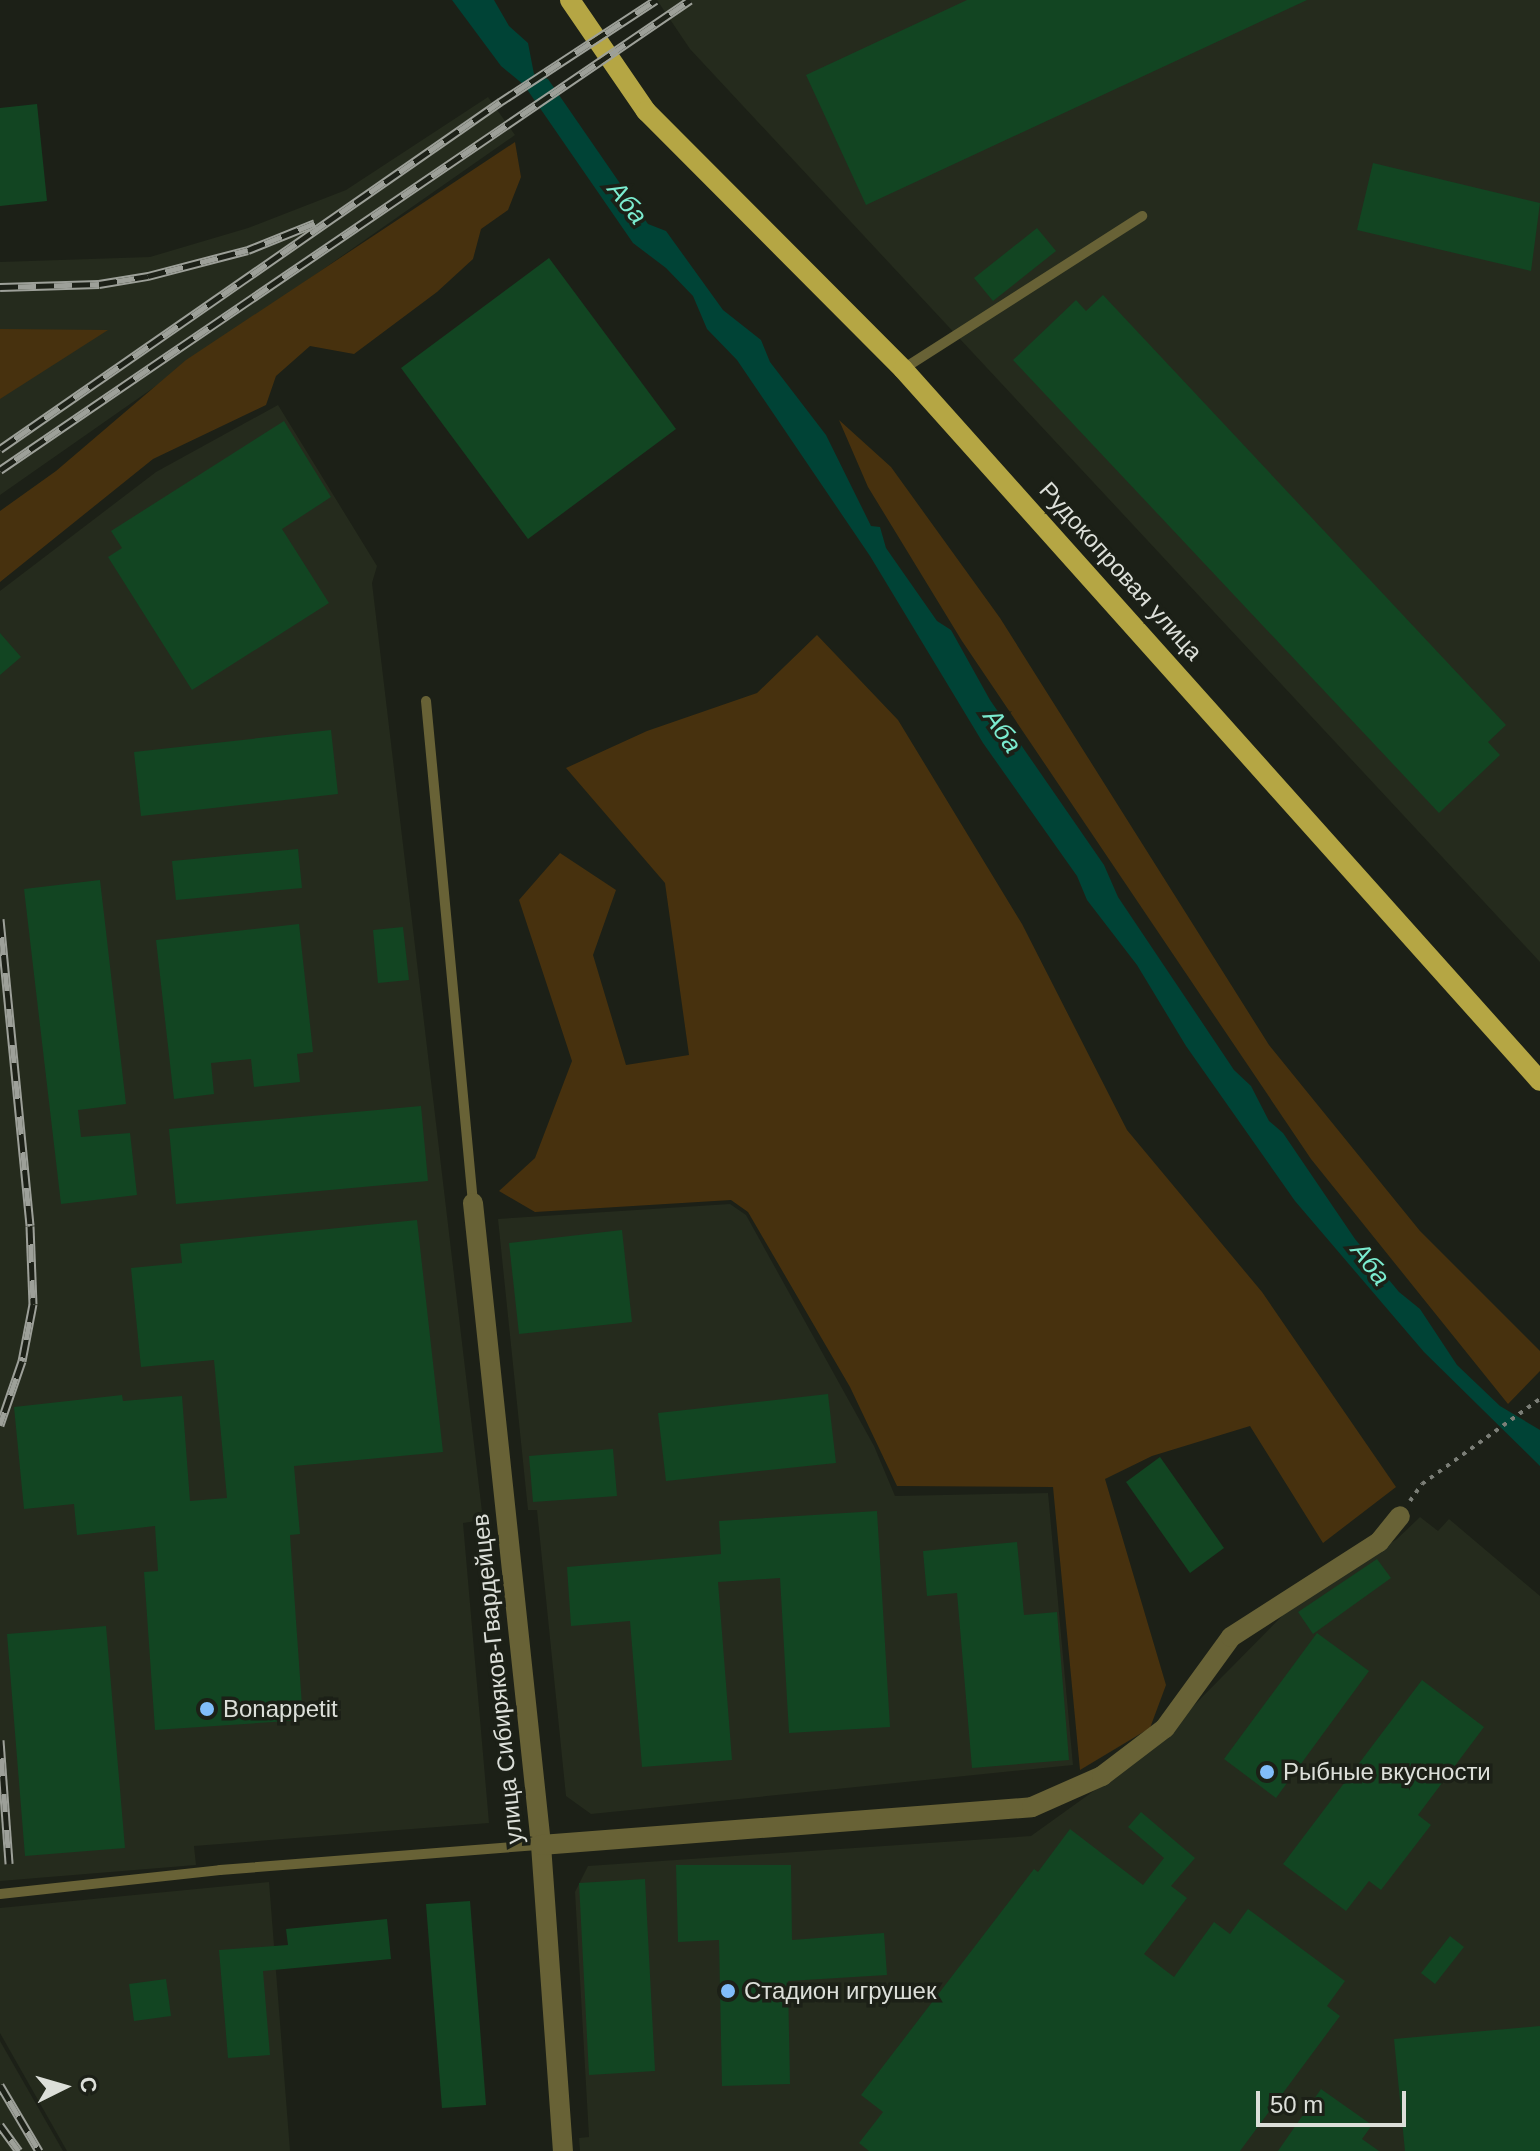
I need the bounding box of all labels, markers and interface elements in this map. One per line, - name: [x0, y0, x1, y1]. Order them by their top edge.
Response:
- water label: Аба: [601, 175, 653, 231]
- street label: Рудокопровая улица: [1033, 476, 1209, 666]
- water label: Аба: [976, 703, 1028, 759]
- water label: Аба: [1344, 1236, 1396, 1292]
- street label: улица Сибиряков-Гвардейцев: [465, 1512, 529, 1846]
- place label: Bonappetit: [223, 1695, 338, 1723]
- marker: Bonappetit: [198, 1700, 216, 1718]
- place label: Рыбные вкусности: [1283, 1758, 1491, 1786]
- marker: Рыбные вкусности: [1258, 1763, 1276, 1781]
- place label: Стадион игрушек: [744, 1977, 936, 2005]
- marker: Стадион игрушек: [719, 1982, 737, 2000]
- north arrow: [24, 2047, 104, 2127]
- scale bar: [1260, 2075, 1410, 2125]
- text: С: [75, 2076, 102, 2094]
- text: 50 m: [1270, 2091, 1323, 2118]

